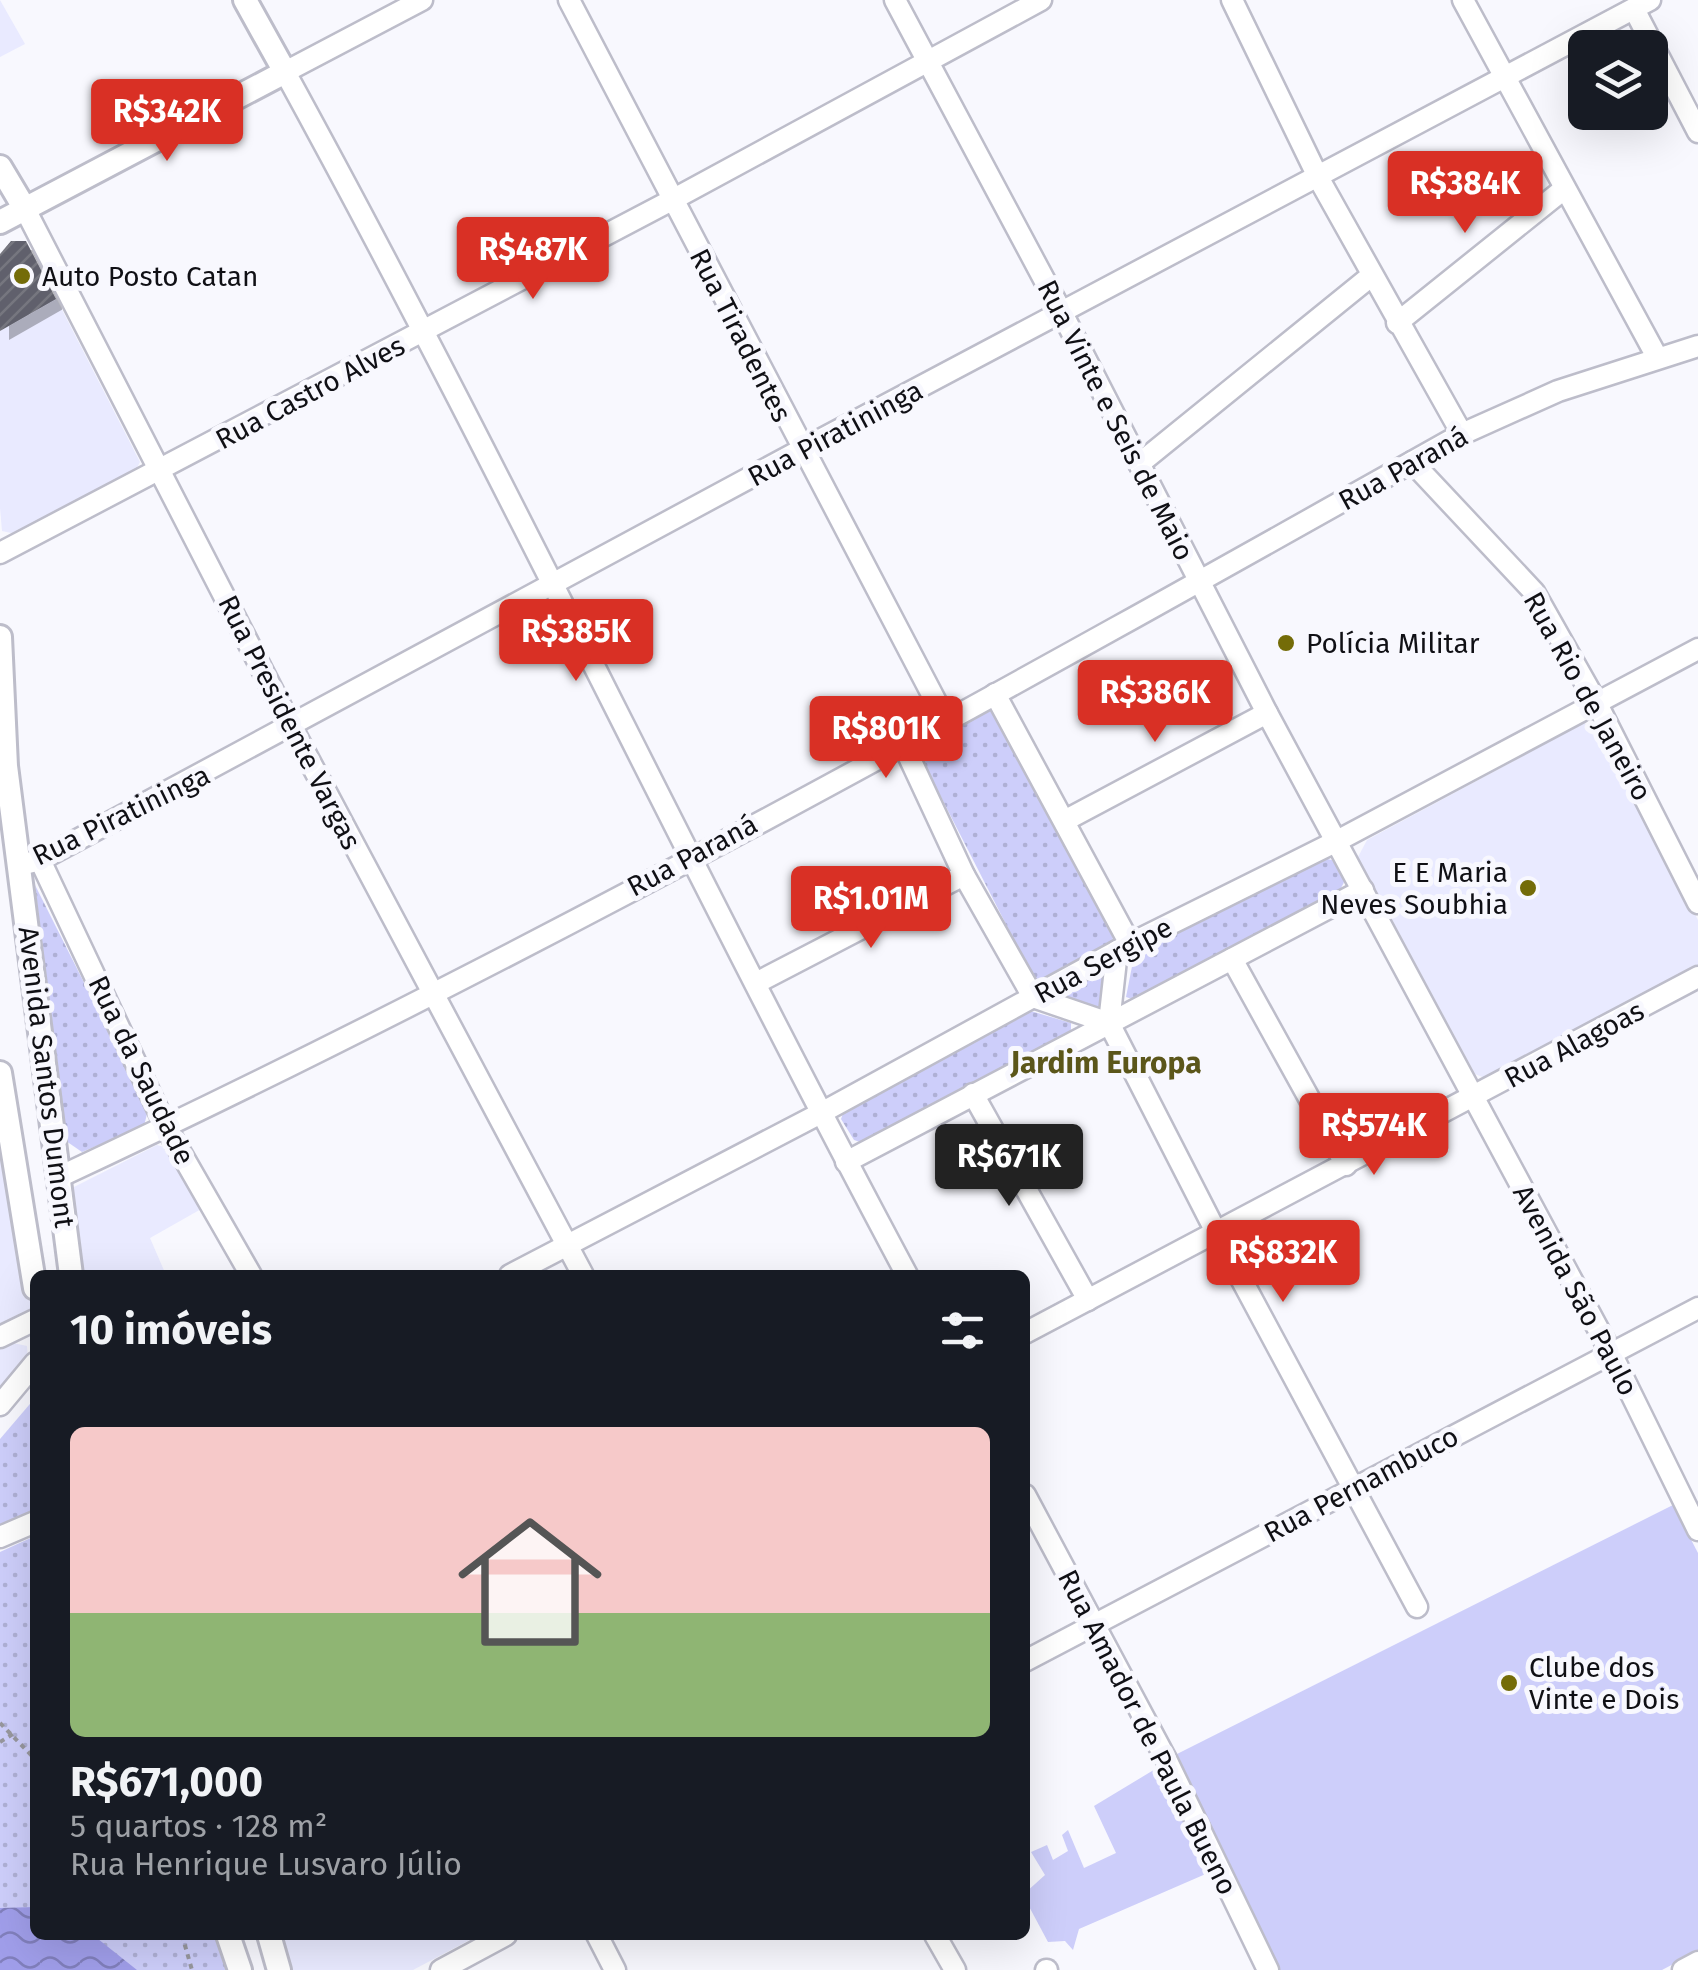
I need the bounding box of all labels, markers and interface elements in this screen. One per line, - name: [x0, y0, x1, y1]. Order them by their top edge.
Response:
- map controls: [1568, 30, 1668, 130]
- button: layers: [1568, 30, 1668, 130]
- pin: R$342K: [86, 79, 248, 164]
- text: R$342K: [113, 92, 221, 130]
- pin: R$384K: [1384, 151, 1546, 236]
- text: R$384K: [1410, 164, 1520, 202]
- pin: R$487K: [452, 217, 614, 302]
- text: R$487K: [479, 230, 587, 268]
- street label: Rua Tiradentes: [683, 243, 798, 427]
- place label: Auto Posto Catan: [42, 260, 258, 293]
- marker: Auto Posto Catan: [11, 265, 33, 287]
- street label: Rua Vinte e Seis de Maio: [1030, 274, 1201, 566]
- street label: Rua Castro Alves: [210, 329, 410, 456]
- street label: Rua Piratininga: [742, 374, 928, 493]
- street label: Rua Paraná: [1333, 419, 1474, 517]
- street label: Rua Rio de Janeiro: [1517, 586, 1659, 806]
- street label: Rua Presidente Vargas: [211, 590, 368, 855]
- pin: R$385K: [495, 599, 657, 684]
- text: R$385K: [521, 612, 631, 650]
- place label: Polícia Militar: [1306, 627, 1480, 660]
- marker: Polícia Militar: [1275, 632, 1297, 654]
- pin: R$386K: [1074, 660, 1236, 745]
- text: R$386K: [1100, 673, 1210, 711]
- pin: R$801K: [805, 696, 967, 781]
- text: R$801K: [832, 709, 940, 747]
- street label: Rua Piratininga: [27, 758, 215, 873]
- street label: Rua Paraná: [622, 807, 763, 903]
- place label: E E Maria Neves Soubhia: [1320, 856, 1508, 921]
- pin: R$1.01M: [779, 866, 963, 951]
- marker: E E Maria Neves Soubhia: [1517, 877, 1539, 899]
- text: R$1.01M: [813, 879, 929, 917]
- street label: Rua Sergipe: [1029, 910, 1178, 1010]
- street label: Avenida Santos Dumont: [12, 925, 81, 1230]
- street label: Rua da Saudade: [82, 970, 202, 1170]
- street label: Rua Alagoas: [1499, 994, 1650, 1095]
- district label: Jardim Europa: [1009, 1045, 1202, 1081]
- pin: R$574K: [1293, 1093, 1455, 1178]
- text: R$574K: [1321, 1106, 1427, 1144]
- pin: R$671K: [928, 1124, 1090, 1209]
- text: R$671K: [957, 1137, 1061, 1175]
- street label: Avenida São Paulo: [1506, 1179, 1645, 1401]
- pin: R$832K: [1202, 1220, 1364, 1305]
- text: R$832K: [1229, 1233, 1337, 1271]
- icon: filters: [935, 1303, 990, 1358]
- text: 10 imóveis: [70, 1305, 272, 1355]
- street label: Rua Pernambuco: [1259, 1419, 1464, 1550]
- icon: home: [440, 1492, 620, 1672]
- street label: Rua Amador de Paula Bueno: [1051, 1564, 1244, 1900]
- place label: Clube dos Vinte e Dois: [1529, 1651, 1679, 1716]
- marker: Clube dos Vinte e Dois: [1498, 1672, 1520, 1694]
- text: R$671,000: [70, 1757, 263, 1807]
- text: 5 quartos · 128 m²: [70, 1807, 327, 1845]
- text: Rua Henrique Lusvaro Júlio: [70, 1845, 462, 1883]

